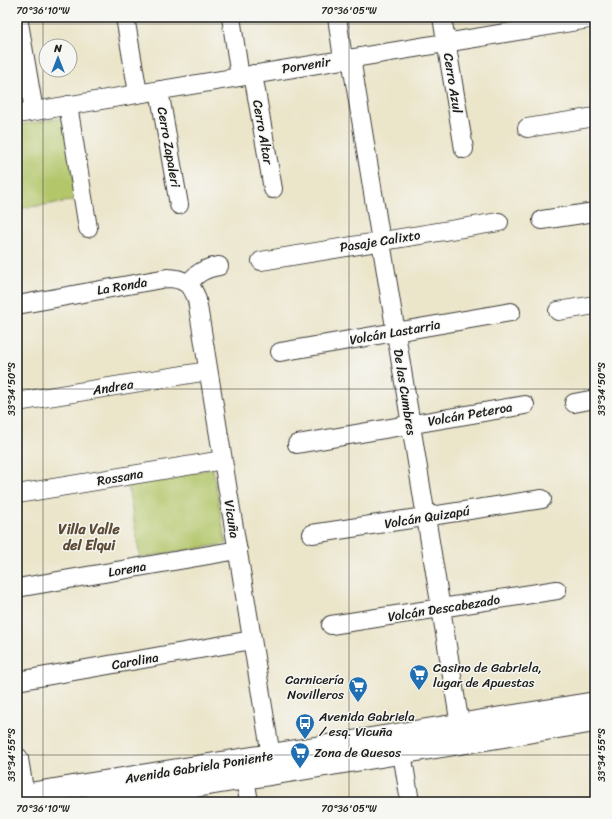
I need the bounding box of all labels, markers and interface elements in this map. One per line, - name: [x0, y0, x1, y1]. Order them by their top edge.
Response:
- text: 70°36'10"W: [16, 2, 70, 20]
- text: 70°36'05"W: [321, 2, 377, 20]
- north arrow: [38, 38, 78, 78]
- text: N: [53, 39, 62, 58]
- street label: Porvenir: [280, 50, 332, 80]
- street label: Cerro Azul: [437, 51, 469, 115]
- street label: Cerro Altar: [246, 98, 280, 167]
- street label: Cerro Zapaleri: [151, 105, 187, 190]
- street label: Pasaje Calixto: [338, 223, 423, 259]
- street label: La Ronda: [95, 270, 149, 302]
- street label: Volcán Lastarria: [348, 313, 443, 351]
- street label: De las Cumbres: [387, 347, 423, 437]
- text: 33°34'50"S: [3, 361, 21, 416]
- text: 33°34'50"S: [593, 361, 611, 416]
- street label: Andrea: [90, 372, 135, 402]
- street label: Volcán Peteroa: [426, 395, 515, 433]
- street label: Rossana: [95, 462, 145, 492]
- street label: Vicuña: [218, 498, 246, 540]
- street label: Volcán Quizapú: [383, 499, 471, 535]
- district label: Villa Valle del Elqui: [58, 517, 120, 558]
- street label: Lorena: [106, 554, 148, 584]
- street label: Volcán Descabezado: [386, 588, 502, 628]
- street label: Carolina: [110, 645, 161, 676]
- place label: Casino de Gabriela, lugar de Apuestas: [433, 656, 542, 694]
- supermarket icon: Casino de Gabriela, lugar de Apuestas: [408, 663, 430, 691]
- place label: Carnicería Novilleros: [285, 668, 344, 706]
- supermarket icon: Carnicería Novilleros: [347, 675, 369, 703]
- place label: Avenida Gabriela / esq. Vicuña: [318, 705, 415, 743]
- bus stop icon: Avenida Gabriela / esq. Vicuña: [294, 712, 316, 740]
- text: 33°34'55"S: [3, 728, 21, 782]
- text: 33°34'55"S: [593, 728, 611, 782]
- supermarket icon: Zona de Quesos: [289, 741, 311, 769]
- place label: Zona de Quesos: [314, 741, 402, 764]
- street label: Avenida Gabriela Poniente: [122, 744, 275, 790]
- text: 70°36'10"W: [16, 800, 70, 818]
- text: 70°36'05"W: [321, 800, 377, 818]

